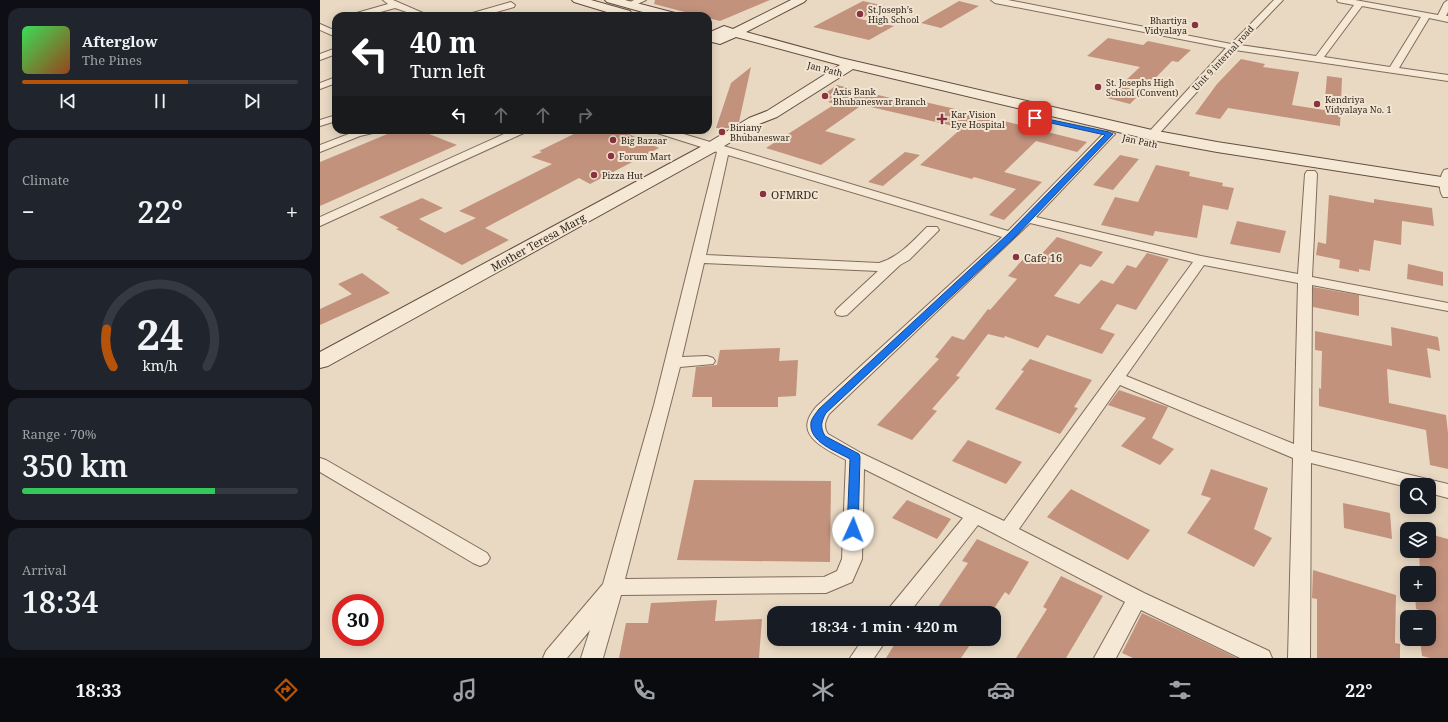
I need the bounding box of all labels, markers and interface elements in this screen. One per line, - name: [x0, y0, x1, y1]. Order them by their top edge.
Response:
- place label: St.Joseph’s High School: [868, 3, 919, 26]
- marker: St.Joseph’s High School: [855, 9, 865, 19]
- place label: Bhartiya Vidyalaya: [1145, 14, 1187, 37]
- marker: Bhartiya Vidyalaya: [1190, 20, 1200, 30]
- street label: Unit 9 internal road: [1189, 22, 1257, 93]
- text: 40 m: [410, 23, 477, 61]
- icon: left: [344, 28, 396, 80]
- text: Afterglow: [82, 31, 158, 51]
- text: The Pines: [82, 51, 142, 69]
- street label: Jan Path: [805, 58, 844, 80]
- text: Turn left: [410, 59, 485, 83]
- place label: St. Josephs High School (Convent): [1106, 76, 1178, 99]
- marker: St. Josephs High School (Convent): [1093, 82, 1103, 92]
- place label: Axis Bank Bhubaneswar Branch: [833, 85, 926, 108]
- icon: previous: [57, 90, 79, 112]
- icon: pause: [149, 90, 171, 112]
- icon: next: [241, 90, 263, 112]
- marker: Axis Bank Bhubaneswar Branch: [820, 91, 830, 101]
- place label: Kendriya Vidyalaya No. 1: [1325, 93, 1391, 116]
- marker: Kendriya Vidyalaya No. 1: [1312, 99, 1322, 109]
- pin: [1018, 101, 1052, 135]
- icon: left: [448, 104, 470, 126]
- icon: ahead: [490, 104, 512, 126]
- icon: ahead: [532, 104, 554, 126]
- icon: right: [574, 104, 596, 126]
- icon: arrive: [1024, 107, 1046, 129]
- place label: Kar Vision Eye Hospital: [951, 108, 1005, 131]
- marker: Kar Vision Eye Hospital: [936, 113, 948, 125]
- place label: Biriany Bhubaneswar: [730, 121, 790, 144]
- marker: Biriany Bhubaneswar: [717, 127, 727, 137]
- street label: Jan Path: [1120, 131, 1159, 151]
- place label: Big Bazaar: [621, 134, 668, 147]
- marker: Big Bazaar: [608, 135, 618, 145]
- place label: Forum Mart: [619, 150, 671, 163]
- marker: Forum Mart: [606, 151, 616, 161]
- place label: Pizza Hut: [602, 169, 643, 182]
- marker: Pizza Hut: [589, 170, 599, 180]
- text: Climate: [22, 171, 69, 189]
- place label: OFMRDC: [771, 187, 818, 202]
- marker: OFMRDC: [758, 189, 768, 199]
- text: 22°: [137, 191, 183, 232]
- text: −: [22, 196, 35, 226]
- text: +: [286, 196, 298, 226]
- street label: Mother Teresa Marg: [488, 210, 588, 274]
- place label: Cafe 16: [1024, 250, 1062, 265]
- marker: Cafe 16: [1011, 252, 1021, 262]
- text: 24: [136, 306, 184, 362]
- text: km/h: [142, 356, 178, 375]
- text: Range · 70%: [22, 425, 96, 443]
- text: 350 km: [22, 445, 128, 486]
- map controls: [1400, 478, 1436, 646]
- button: search: [1400, 478, 1436, 514]
- position arrow: [832, 509, 874, 551]
- button: layers: [1400, 522, 1436, 558]
- text: Arrival: [22, 561, 66, 579]
- button: +: [1400, 566, 1436, 602]
- text: 18:34: [22, 581, 98, 622]
- speed limit sign: 30: [332, 594, 384, 646]
- button: −: [1400, 610, 1436, 646]
- text: 18:34 · 1 min · 420 m: [810, 616, 958, 636]
- icon: directions: [272, 676, 300, 704]
- icon: music: [451, 676, 479, 704]
- icon: phone: [630, 676, 658, 704]
- icon: climate: [809, 676, 837, 704]
- icon: car: [987, 676, 1015, 704]
- icon: filters: [1166, 676, 1194, 704]
- text: 18:33: [75, 678, 122, 702]
- text: 22°: [1345, 678, 1373, 702]

